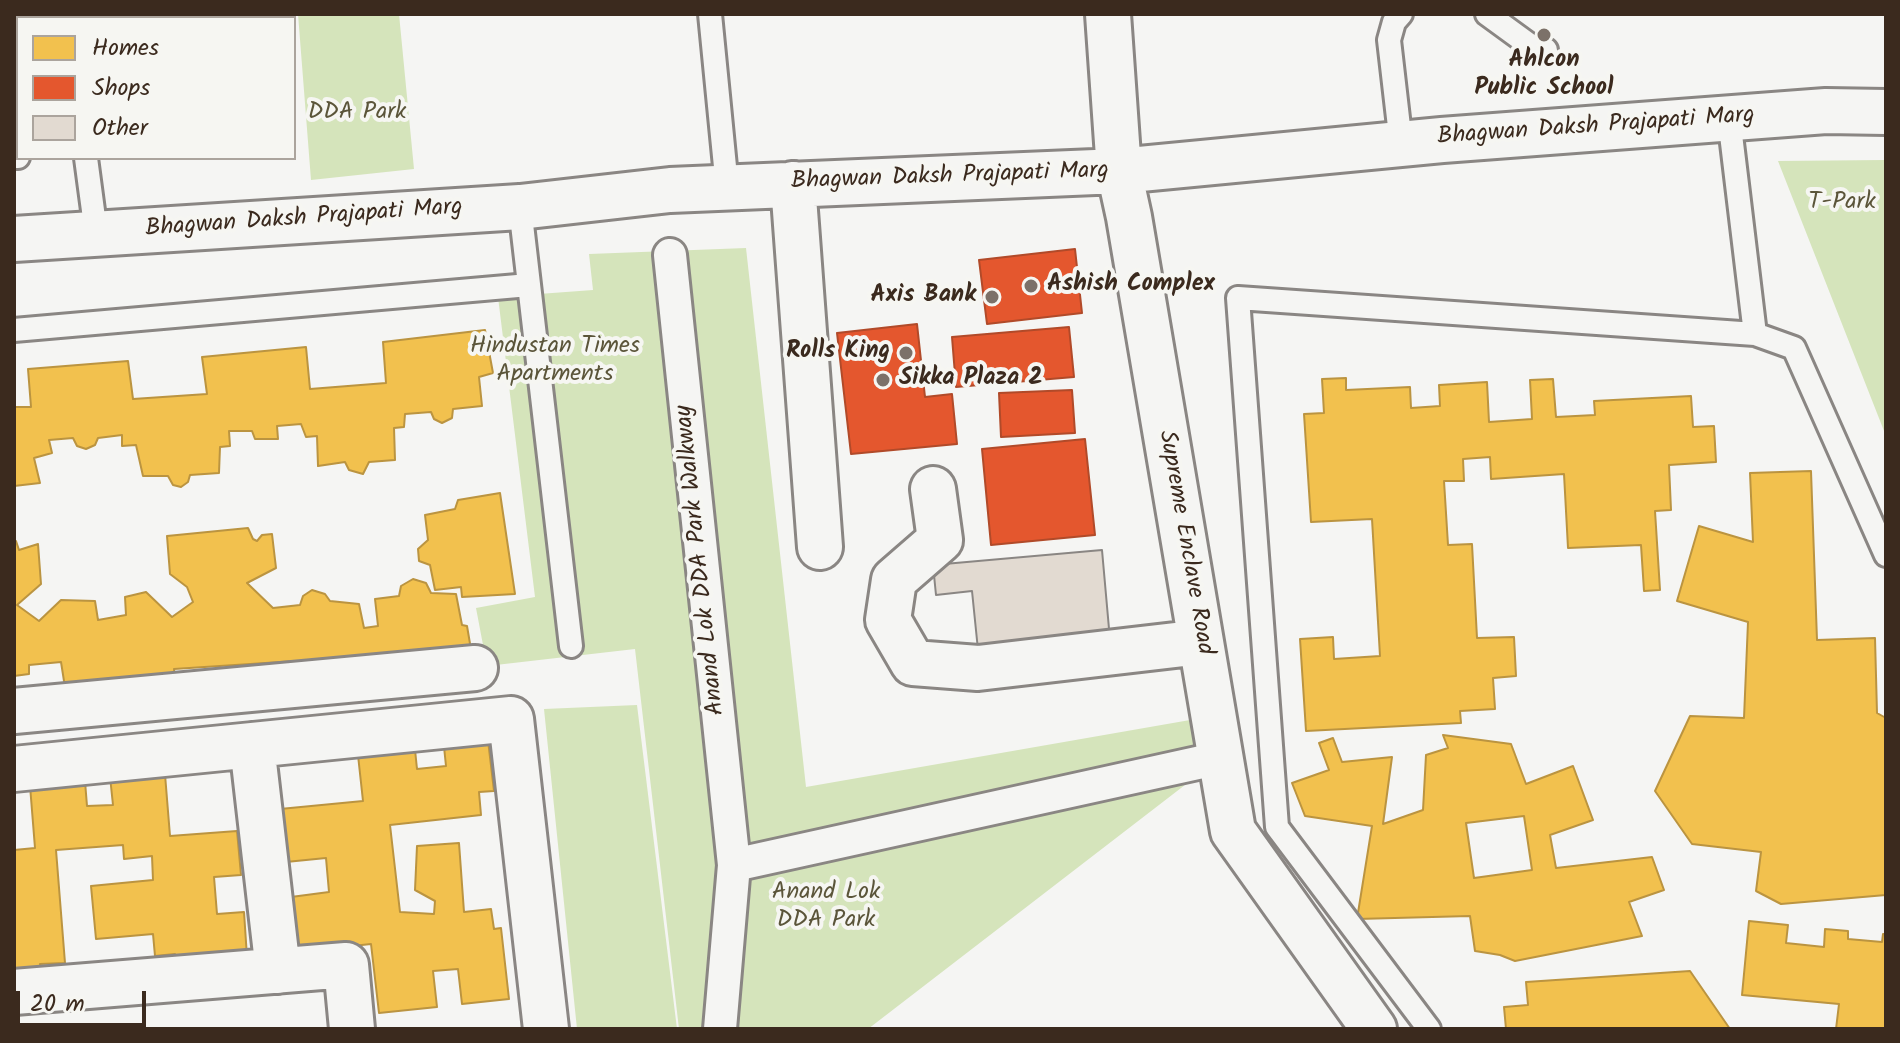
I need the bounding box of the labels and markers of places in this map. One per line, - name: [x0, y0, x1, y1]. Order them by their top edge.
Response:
- marker: Ahlcon Public School: [1535, 26, 1553, 44]
- place label: Ahlcon Public School: [1475, 48, 1613, 104]
- place label: Ashish Complex: [1047, 272, 1215, 300]
- marker: Ashish Complex: [1022, 277, 1040, 295]
- place label: Axis Bank: [870, 283, 976, 311]
- marker: Axis Bank: [983, 288, 1001, 306]
- place label: Rolls King: [786, 339, 890, 367]
- marker: Rolls King: [897, 344, 915, 362]
- place label: Sikka Plaza 2: [899, 366, 1042, 394]
- marker: Sikka Plaza 2: [874, 371, 892, 389]

